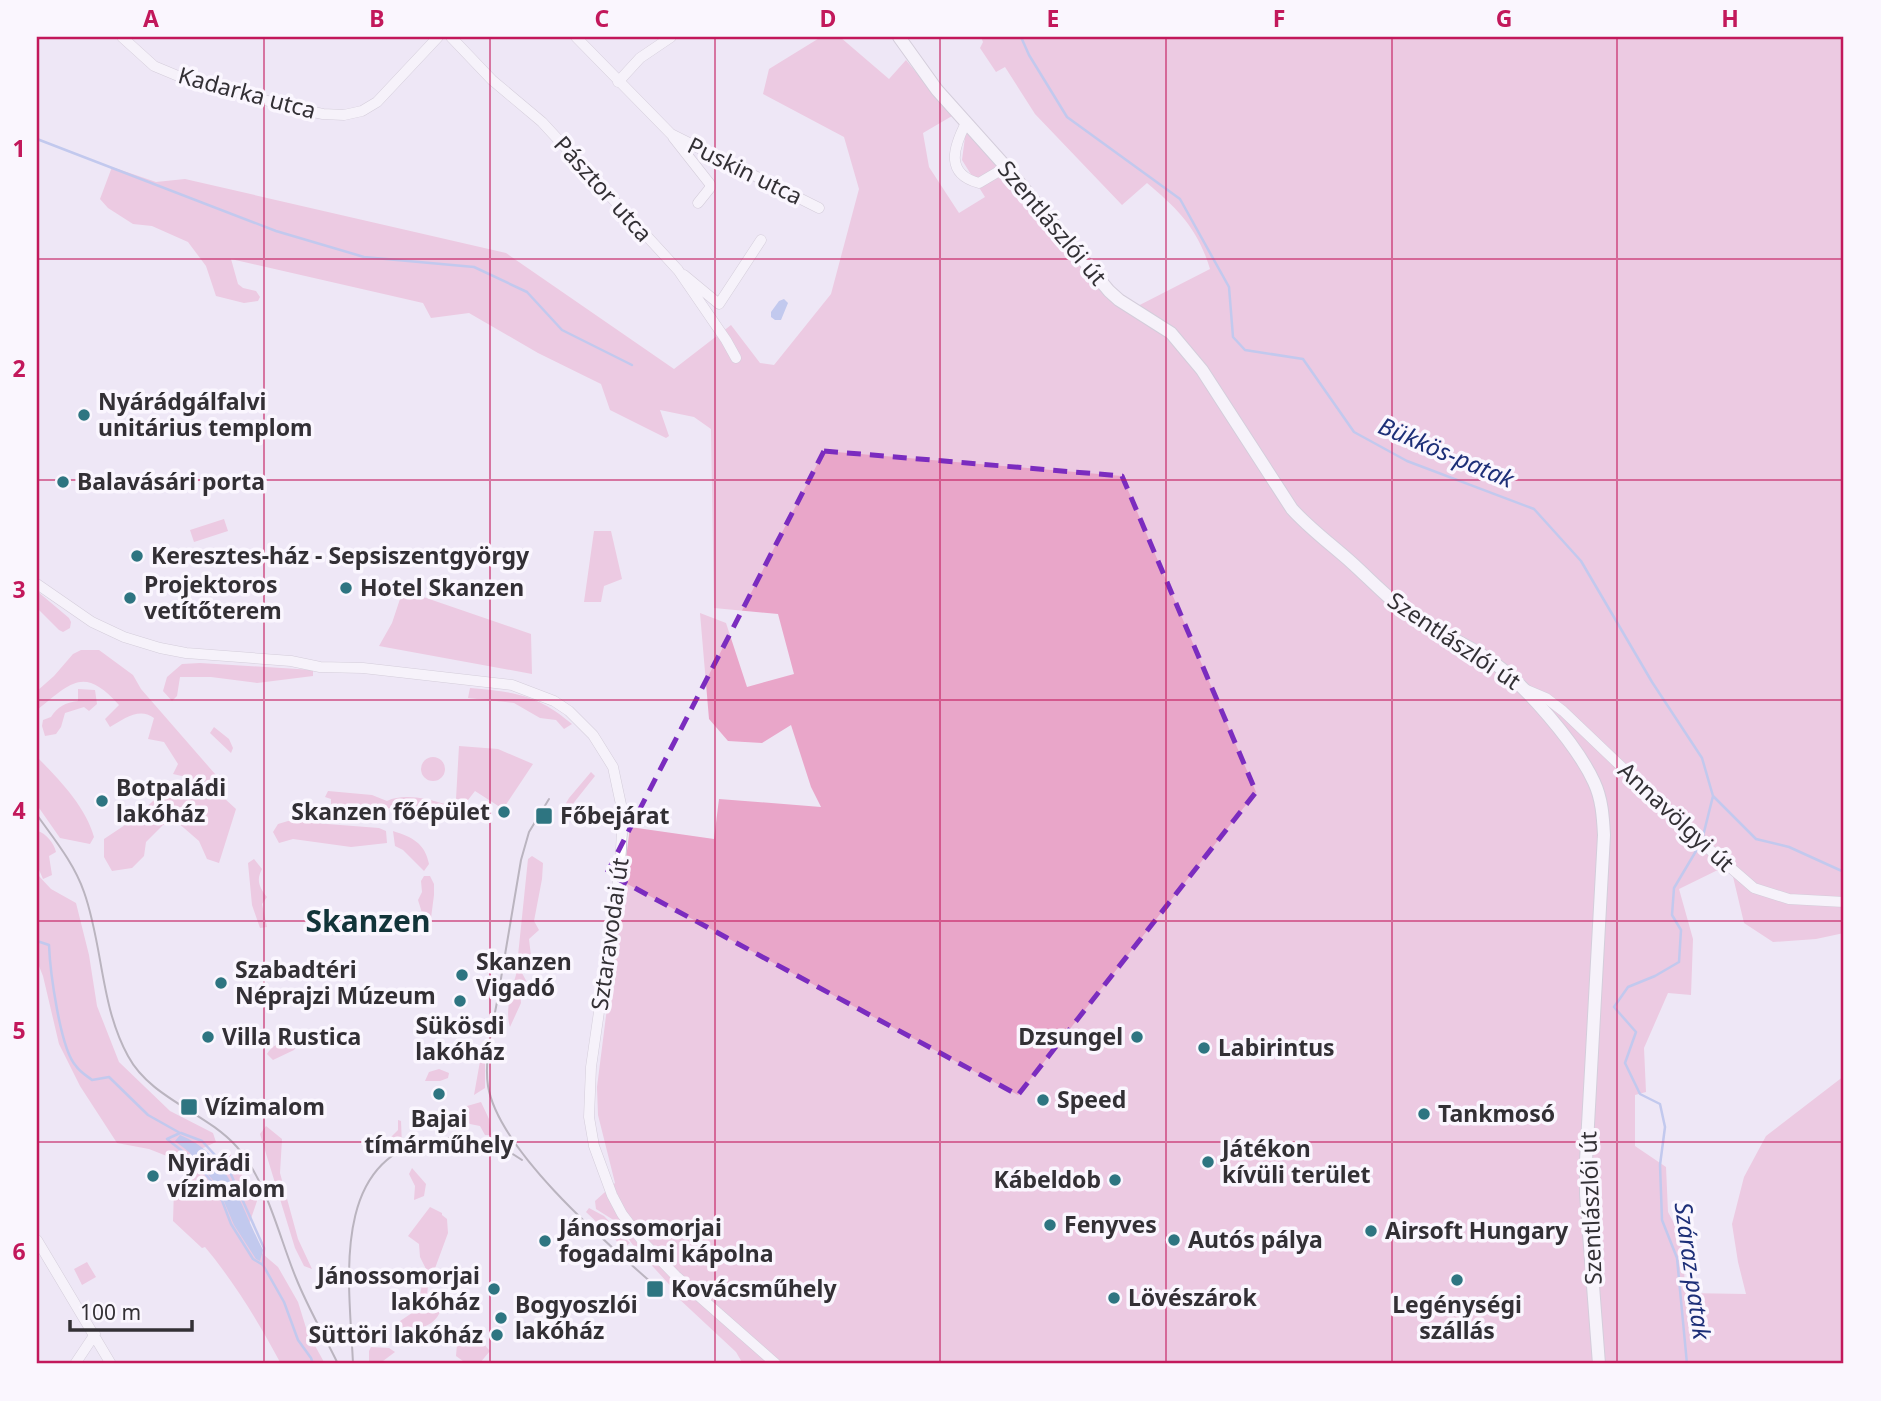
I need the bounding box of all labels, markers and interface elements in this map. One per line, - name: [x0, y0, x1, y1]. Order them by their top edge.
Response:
- text: A: [143, 2, 159, 34]
- text: B: [369, 2, 385, 34]
- text: C: [595, 2, 610, 34]
- text: D: [820, 2, 836, 34]
- text: E: [1047, 2, 1059, 34]
- text: F: [1273, 2, 1285, 34]
- text: G: [1496, 2, 1512, 34]
- text: H: [1721, 2, 1739, 34]
- street label: Kadarka utca: [175, 58, 320, 126]
- street label: Pásztor utca: [547, 128, 660, 248]
- street label: Puskin utca: [683, 129, 808, 212]
- text: 1: [12, 132, 26, 164]
- street label: Szentlászlói út: [991, 153, 1114, 292]
- text: 2: [12, 352, 26, 384]
- place label: Nyárádgálfalvi unitárius templom: [98, 385, 313, 443]
- marker: Nyárádgálfalvi unitárius templom: [76, 407, 92, 423]
- water label: Bükkös-patak: [1374, 408, 1520, 495]
- place label: Balavásári porta: [77, 465, 265, 497]
- marker: Balavásári porta: [55, 474, 71, 490]
- place label: Keresztes-ház - Sepsiszentgyörgy: [151, 539, 530, 571]
- marker: Keresztes-ház - Sepsiszentgyörgy: [129, 548, 145, 564]
- place label: Projektoros vetítőterem: [144, 568, 282, 626]
- place label: Hotel Skanzen: [360, 571, 524, 603]
- text: 3: [12, 573, 26, 605]
- marker: Hotel Skanzen: [338, 580, 354, 596]
- street label: Szentlászlói út: [1382, 584, 1527, 696]
- marker: Projektoros vetítőterem: [122, 590, 138, 606]
- street label: Annavölgyi út: [1612, 754, 1742, 878]
- place label: Botpaládi lakóház: [116, 771, 226, 829]
- marker: Botpaládi lakóház: [94, 793, 110, 809]
- text: 4: [12, 794, 26, 826]
- place label: Skanzen főépület: [291, 795, 490, 827]
- place label: Főbejárat: [560, 799, 669, 831]
- marker: Skanzen főépület: [496, 804, 512, 820]
- marker: Főbejárat: [534, 806, 554, 826]
- street label: Sztaravodai út: [582, 856, 636, 1012]
- district label: Skanzen: [306, 900, 430, 941]
- place label: Skanzen Vigadó: [476, 945, 572, 1003]
- place label: Szabadtéri Néprajzi Múzeum: [235, 953, 436, 1011]
- marker: Skanzen Vigadó: [454, 967, 470, 983]
- marker: Szabadtéri Néprajzi Múzeum: [213, 975, 229, 991]
- marker: Sükösdi lakóház: [452, 993, 468, 1009]
- place label: Sükösdi lakóház: [415, 1009, 505, 1067]
- text: 5: [12, 1014, 26, 1046]
- place label: Villa Rustica: [222, 1020, 361, 1052]
- place label: Dzsungel: [1018, 1020, 1123, 1052]
- marker: Villa Rustica: [200, 1029, 216, 1045]
- marker: Dzsungel: [1129, 1029, 1145, 1045]
- place label: Labirintus: [1218, 1031, 1335, 1063]
- marker: Labirintus: [1196, 1040, 1212, 1056]
- place label: Speed: [1057, 1083, 1126, 1115]
- marker: Bajai tímárműhely: [431, 1086, 447, 1102]
- place label: Vízimalom: [205, 1090, 325, 1122]
- marker: Speed: [1035, 1092, 1051, 1108]
- marker: Vízimalom: [179, 1097, 199, 1117]
- place label: Tankmosó: [1438, 1097, 1555, 1129]
- place label: Bajai tímárműhely: [364, 1102, 515, 1160]
- marker: Tankmosó: [1416, 1106, 1432, 1122]
- street label: Szentlászlói út: [1571, 1131, 1609, 1285]
- place label: Játékon kívüli terület: [1220, 1132, 1370, 1190]
- place label: Nyirádi vízimalom: [167, 1146, 285, 1204]
- marker: Játékon kívüli terület: [1200, 1154, 1216, 1170]
- place label: Kábeldob: [993, 1163, 1101, 1195]
- marker: Nyirádi vízimalom: [145, 1168, 161, 1184]
- marker: Kábeldob: [1107, 1172, 1123, 1188]
- water label: Száraz-patak: [1668, 1200, 1720, 1343]
- place label: Fenyves: [1064, 1208, 1157, 1240]
- place label: Jánossomorjai fogadalmi kápolna: [557, 1211, 774, 1269]
- place label: Airsoft Hungary: [1385, 1214, 1569, 1246]
- marker: Fenyves: [1042, 1217, 1058, 1233]
- place label: Autós pálya: [1188, 1223, 1323, 1255]
- marker: Airsoft Hungary: [1363, 1223, 1379, 1239]
- marker: Autós pálya: [1166, 1232, 1182, 1248]
- marker: Jánossomorjai fogadalmi kápolna: [537, 1233, 553, 1249]
- text: 6: [12, 1235, 26, 1267]
- place label: Jánossomorjai lakóház: [315, 1259, 480, 1317]
- place label: Kovácsműhely: [671, 1272, 837, 1304]
- marker: Legénységi szállás: [1449, 1272, 1465, 1288]
- marker: Kovácsműhely: [645, 1279, 665, 1299]
- marker: Jánossomorjai lakóház: [486, 1281, 502, 1297]
- place label: Lövészárok: [1128, 1281, 1257, 1313]
- place label: Bogyoszlói lakóház: [515, 1288, 638, 1346]
- place label: Legénységi szállás: [1392, 1288, 1522, 1346]
- scale bar: [70, 1289, 192, 1333]
- marker: Lövészárok: [1106, 1290, 1122, 1306]
- text: 100 m: [80, 1298, 141, 1326]
- marker: Bogyoszlói lakóház: [493, 1310, 509, 1326]
- place label: Süttöri lakóház: [309, 1318, 483, 1350]
- marker: Süttöri lakóház: [489, 1327, 505, 1343]

